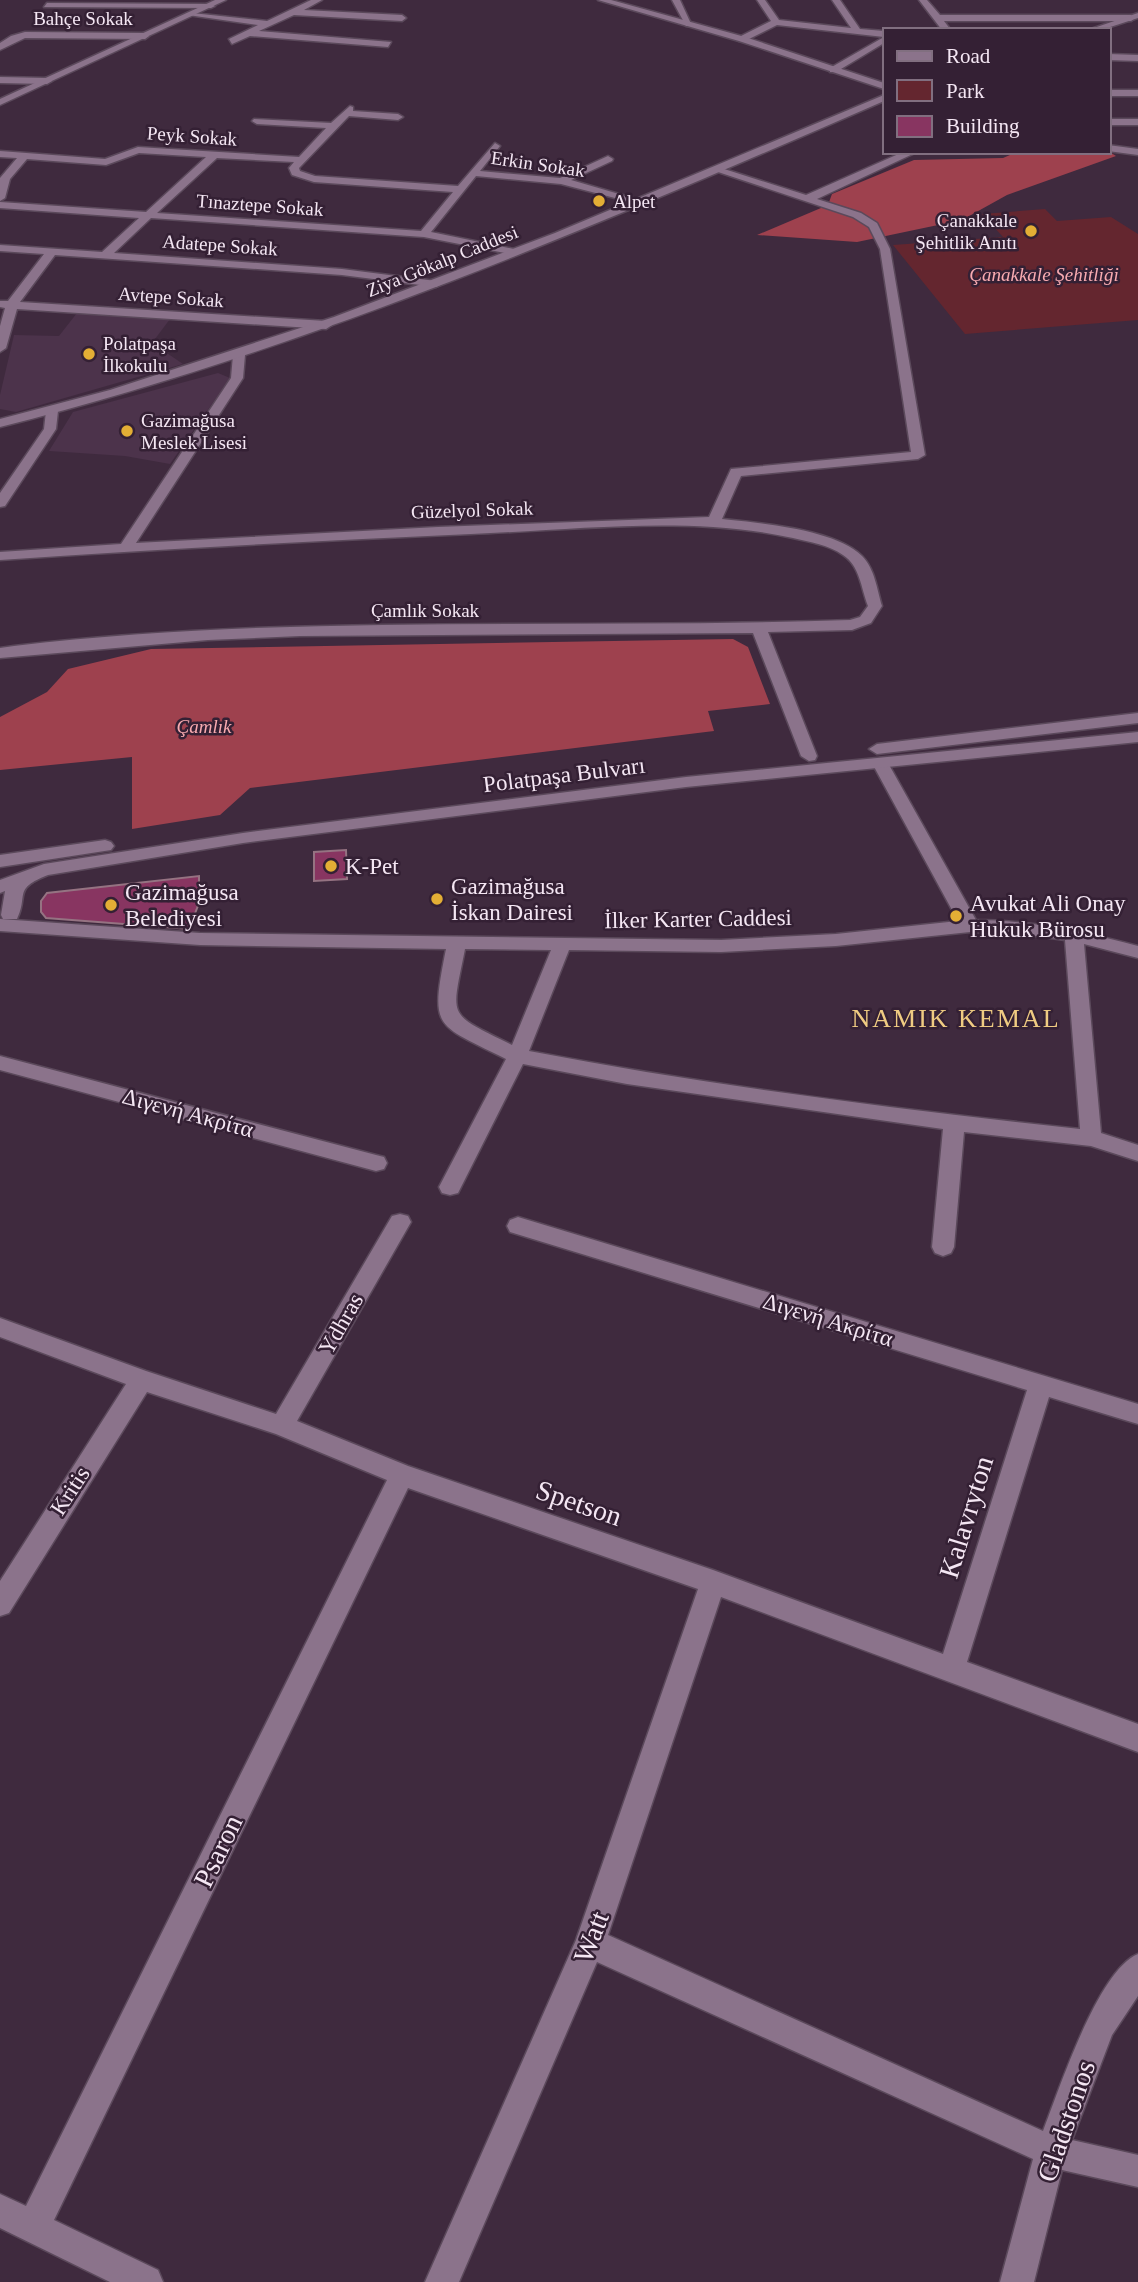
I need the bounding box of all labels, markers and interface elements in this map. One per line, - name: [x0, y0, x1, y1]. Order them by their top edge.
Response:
- street label: Bahçe Sokak: [33, 8, 133, 29]
- legend: [883, 28, 1110, 154]
- text: Road: [946, 44, 991, 68]
- text: Park: [946, 79, 985, 103]
- text: Building: [946, 114, 1020, 138]
- street label: Peyk Sokak: [146, 122, 238, 150]
- street label: Erkin Sokak: [490, 147, 587, 181]
- street label: Tınaztepe Sokak: [196, 190, 325, 220]
- place label: Alpet: [613, 191, 656, 212]
- marker: Alpet: [591, 193, 607, 209]
- place label: Çanakkale Şehitlik Anıtı: [915, 210, 1017, 253]
- street label: Ziya Gökalp Caddesi: [363, 221, 521, 301]
- marker: Çanakkale Şehitlik Anıtı: [1023, 223, 1039, 239]
- street label: Adatepe Sokak: [162, 230, 279, 260]
- park label: Çanakkale Şehitliği: [969, 264, 1119, 285]
- street label: Avtepe Sokak: [118, 283, 225, 311]
- place label: Polatpaşa İlkokulu: [103, 333, 176, 376]
- marker: Polatpaşa İlkokulu: [81, 346, 97, 362]
- place label: Gazimağusa Meslek Lisesi: [141, 410, 247, 453]
- marker: Gazimağusa Meslek Lisesi: [119, 423, 135, 439]
- street label: Güzelyol Sokak: [411, 497, 534, 523]
- street label: Çamlık Sokak: [371, 600, 480, 621]
- park label: Çamlık: [177, 716, 232, 737]
- street label: Polatpaşa Bulvarı: [482, 753, 646, 797]
- place label: K-Pet: [345, 854, 399, 879]
- marker: K-Pet: [323, 858, 339, 874]
- place label: Gazimağusa İskan Dairesi: [451, 874, 573, 925]
- place label: Gazimağusa Belediyesi: [125, 880, 239, 931]
- marker: Gazimağusa İskan Dairesi: [429, 891, 445, 907]
- place label: Avukat Ali Onay Hukuk Bürosu: [970, 891, 1126, 942]
- marker: Gazimağusa Belediyesi: [103, 897, 119, 913]
- street label: İlker Karter Caddesi: [604, 905, 792, 933]
- marker: Avukat Ali Onay Hukuk Bürosu: [948, 908, 964, 924]
- district label: NAMIK KEMAL: [851, 1004, 1061, 1033]
- street label: Διγενή Ακρίτα: [120, 1084, 256, 1142]
- street label: Διγενή Ακρίτα: [760, 1288, 896, 1352]
- street label: Ydhras: [314, 1289, 368, 1359]
- street label: Kalavryton: [933, 1452, 999, 1582]
- street label: Kritis: [45, 1462, 95, 1520]
- street label: Spetson: [532, 1474, 626, 1532]
- street label: Psaron: [187, 1810, 249, 1892]
- street label: Watt: [567, 1907, 615, 1967]
- street label: Gladstonos: [1031, 2056, 1101, 2186]

